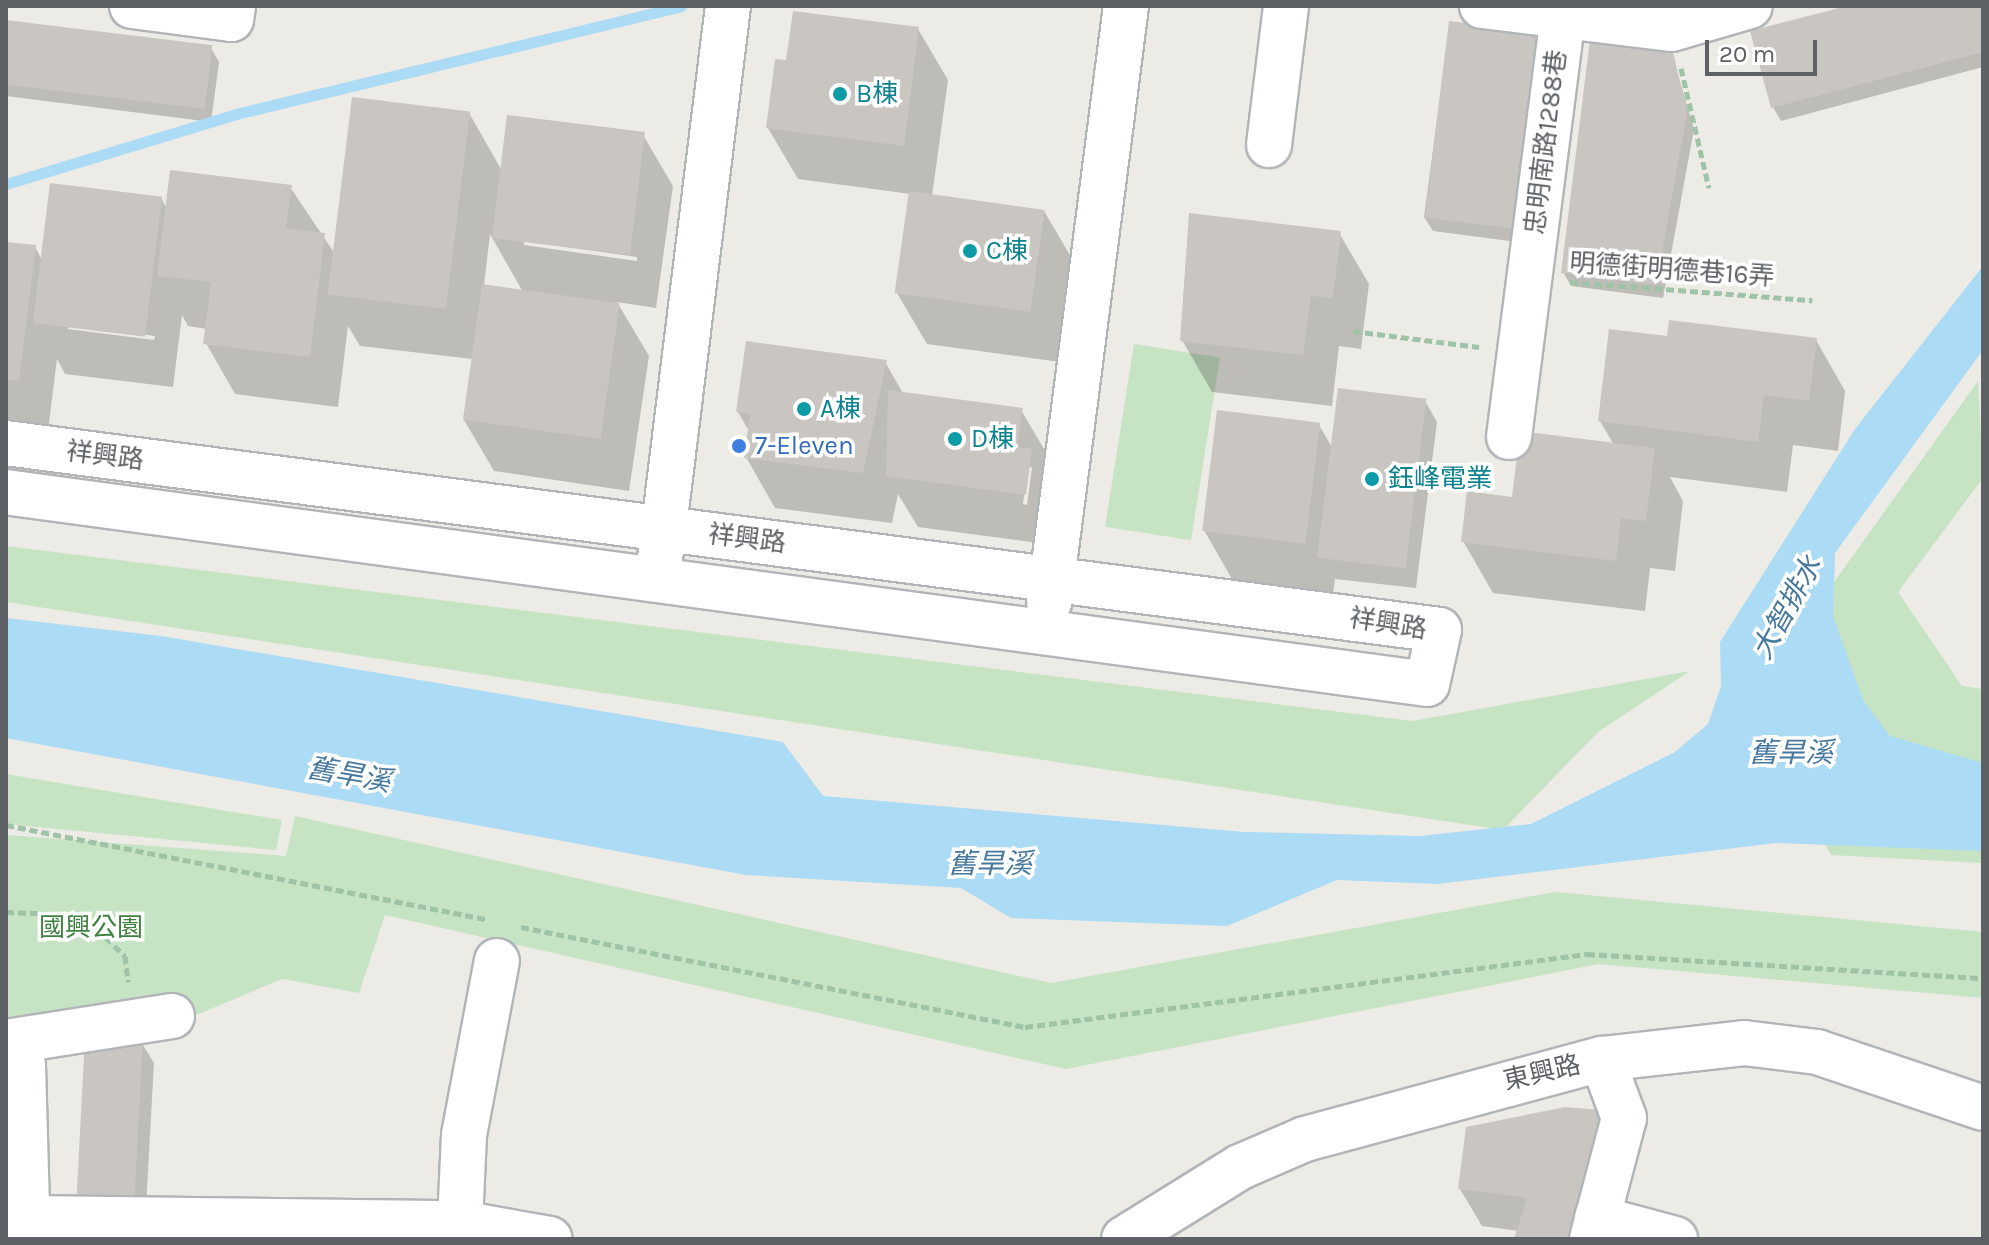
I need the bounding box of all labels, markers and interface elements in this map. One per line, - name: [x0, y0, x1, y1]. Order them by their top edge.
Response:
- scale bar: [1709, 24, 1821, 74]
- text: 20 m: [1719, 40, 1775, 68]
- street label: 忠明南路1288巷: [1519, 48, 1573, 236]
- place label: B棟: [856, 78, 898, 110]
- marker: B棟: [831, 85, 849, 103]
- place label: C棟: [986, 235, 1028, 267]
- marker: C棟: [961, 242, 979, 260]
- street label: 明德街明德巷16弄: [1568, 247, 1776, 293]
- place label: A棟: [820, 393, 861, 425]
- marker: A棟: [795, 400, 813, 418]
- place label: D棟: [971, 423, 1014, 455]
- place label: 7-Eleven: [755, 430, 854, 462]
- marker: D棟: [946, 430, 964, 448]
- street label: 祥興路: [64, 436, 146, 476]
- marker: 7-Eleven: [730, 437, 748, 455]
- place label: 鈺峰電業: [1388, 463, 1492, 495]
- marker: 鈺峰電業: [1363, 470, 1381, 488]
- street label: 祥興路: [706, 519, 788, 559]
- water label: 大智排水: [1745, 551, 1829, 665]
- street label: 祥興路: [1347, 602, 1429, 646]
- water label: 舊旱溪: [1749, 736, 1833, 770]
- water label: 舊旱溪: [305, 751, 393, 799]
- water label: 舊旱溪: [948, 847, 1032, 881]
- park label: 國興公園: [39, 912, 143, 944]
- street label: 東興路: [1500, 1049, 1584, 1097]

